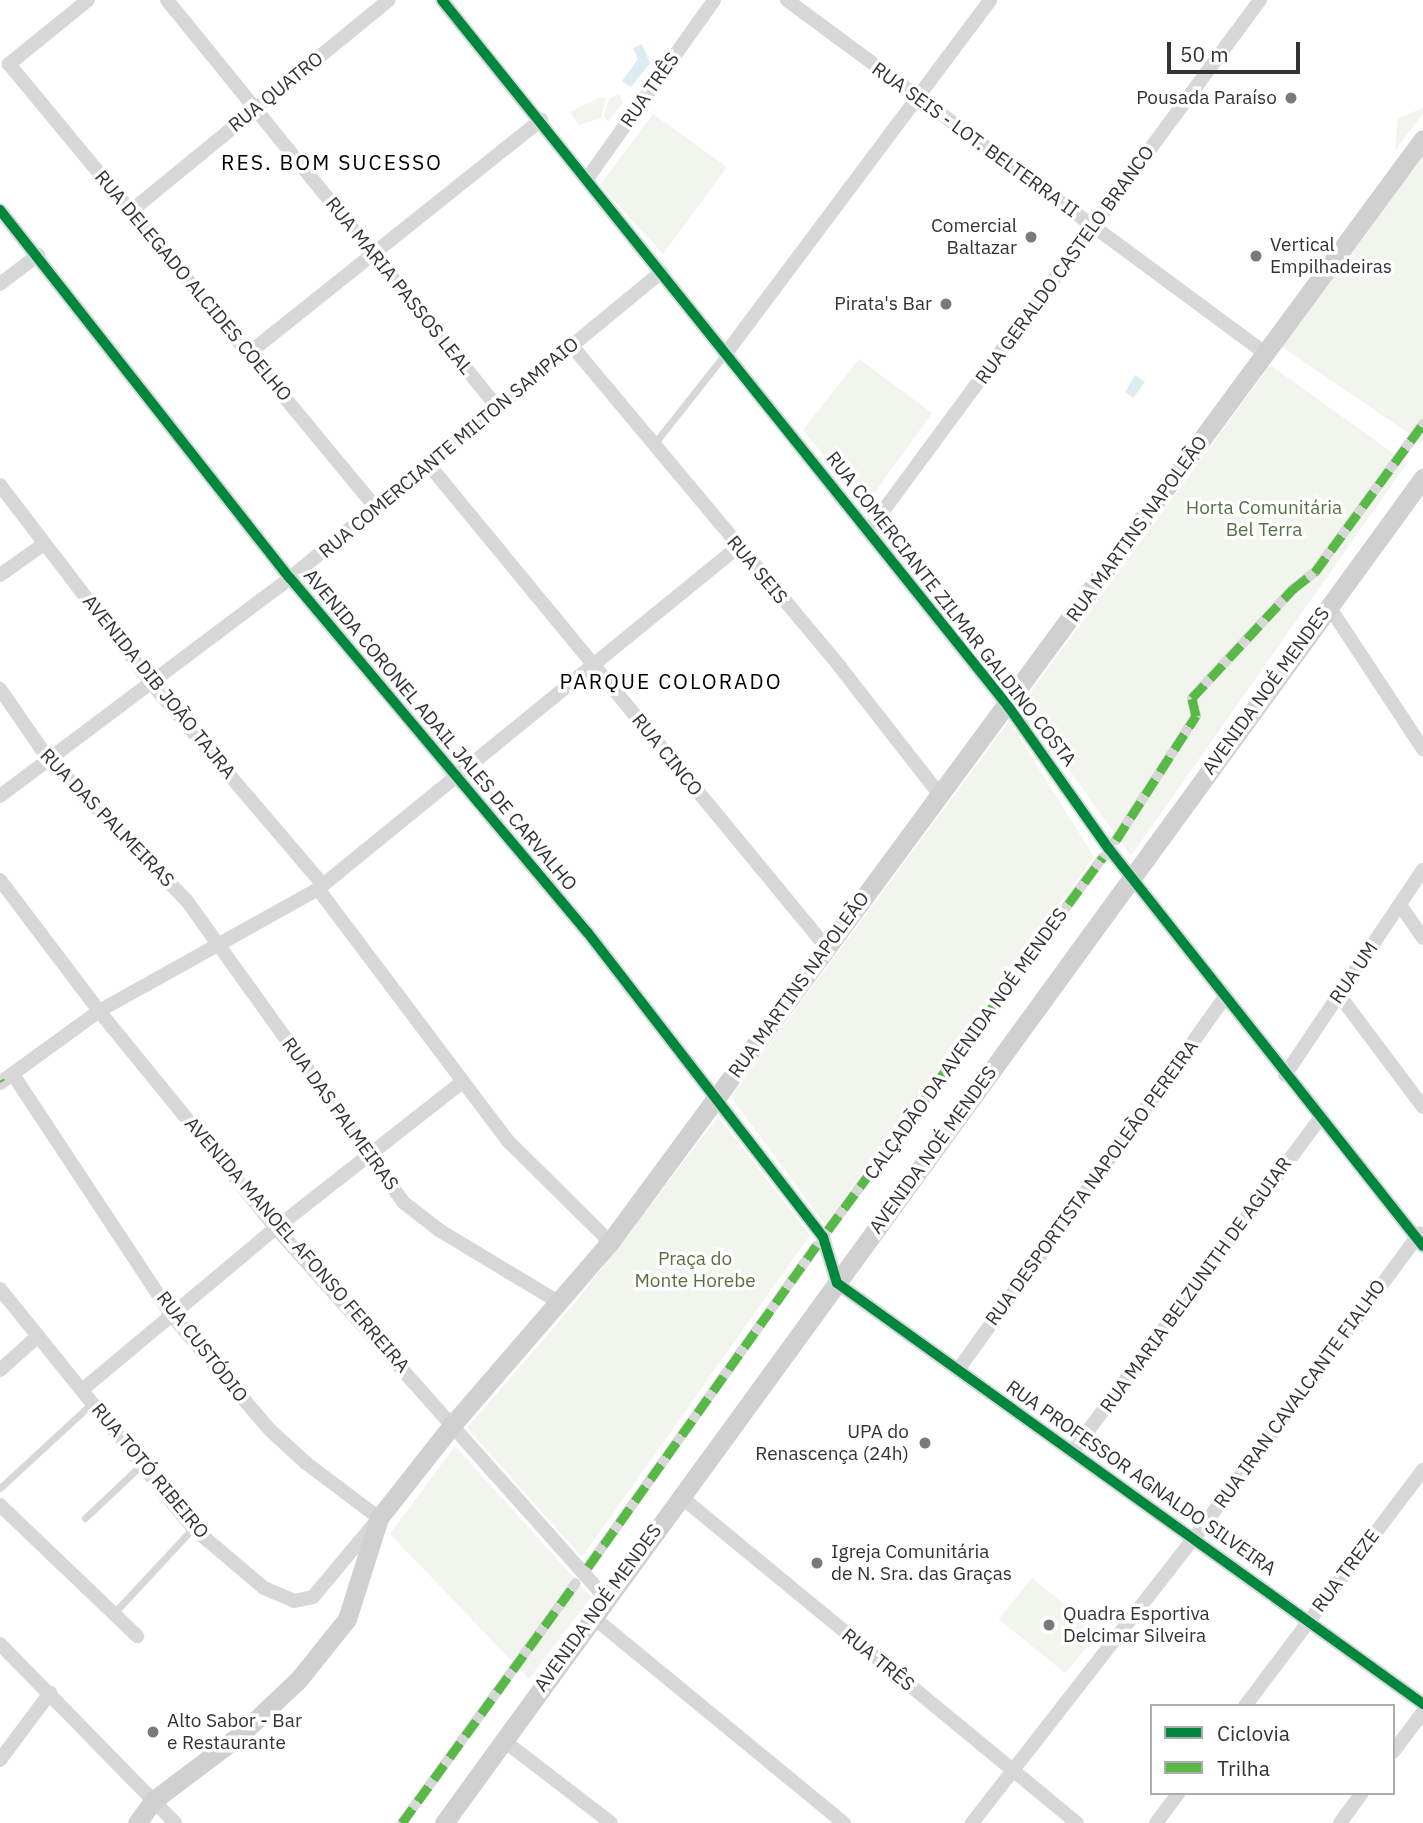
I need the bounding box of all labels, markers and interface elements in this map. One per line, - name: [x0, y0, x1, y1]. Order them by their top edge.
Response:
- scale bar: [1171, 28, 1304, 72]
- text: 50 m: [1180, 40, 1229, 68]
- street label: RUA QUATRO: [224, 47, 328, 137]
- street label: RUA TRÊS: [616, 48, 684, 132]
- street label: RUA SEIS - LOT. BELTERRA II: [867, 57, 1083, 223]
- place label: Pousada Paraíso: [1136, 87, 1277, 109]
- marker: Pousada Paraíso: [1283, 90, 1299, 106]
- street label: RUA GERALDO CASTELO BRANCO: [971, 141, 1159, 389]
- district label: RES. BOM SUCESSO: [223, 149, 441, 175]
- street label: RUA DELEGADO ALCIDES COELHO: [90, 166, 296, 406]
- street label: RUA MARIA PASSOS LEAL: [321, 193, 477, 379]
- place label: Comercial Baltazar: [931, 215, 1017, 259]
- marker: Comercial Baltazar: [1023, 229, 1039, 245]
- place label: Vertical Empilhadeiras: [1270, 234, 1392, 278]
- marker: Vertical Empilhadeiras: [1248, 248, 1264, 264]
- place label: Pirata's Bar: [834, 293, 932, 315]
- marker: Pirata's Bar: [938, 296, 954, 312]
- street label: RUA COMERCIANTE MILTON SAMPAIO: [315, 333, 583, 563]
- street label: RUA MARTINS NAPOLEÃO: [1062, 432, 1212, 626]
- street label: RUA COMERCIANTE ZILMAR GALDINO COSTA: [821, 447, 1081, 771]
- park label: Horta Comunitária Bel Terra: [1186, 497, 1342, 541]
- street label: RUA SEIS: [722, 531, 792, 609]
- street label: AVENIDA CORONEL ADAIL JALES DE CARVALHO: [299, 565, 581, 895]
- street label: AVENIDA DIB JOÃO TAJRA: [78, 590, 240, 784]
- street label: AVENIDA NOÉ MENDES: [1198, 603, 1334, 779]
- district label: PARQUE COLORADO: [561, 668, 781, 694]
- street label: RUA CINCO: [627, 709, 707, 801]
- street label: RUA DAS PALMEIRAS: [35, 744, 179, 892]
- street label: RUA MARTINS NAPOLEÃO: [724, 888, 874, 1082]
- street label: CALÇADÃO DA AVENIDA NOÉ MENDES: [860, 904, 1072, 1184]
- street label: RUA UM: [1325, 938, 1383, 1008]
- street label: RUA DAS PALMEIRAS: [277, 1033, 403, 1195]
- street label: RUA DESPORTISTA NAPOLEÃO PEREIRA: [981, 1036, 1203, 1330]
- street label: AVENIDA NOÉ MENDES: [865, 1062, 1001, 1238]
- street label: AVENIDA MANOEL AFONSO FERREIRA: [180, 1113, 414, 1377]
- street label: RUA MARIA BELZUNITH DE AGUIAR: [1096, 1153, 1296, 1417]
- park label: Praça do Monte Horebe: [634, 1248, 756, 1292]
- street label: RUA IRAN CAVALCANTE FIALHO: [1209, 1275, 1391, 1513]
- street label: RUA CUSTÓDIO: [152, 1287, 252, 1407]
- street label: RUA PROFESSOR AGNALDO SILVEIRA: [1002, 1376, 1280, 1580]
- street label: RUA TOTÓ RIBEIRO: [87, 1399, 213, 1543]
- place label: UPA do Renascença (24h): [755, 1421, 909, 1465]
- marker: UPA do Renascença (24h): [915, 1433, 935, 1453]
- street label: AVENIDA NOÉ MENDES: [530, 1520, 666, 1696]
- street label: RUA TREZE: [1308, 1525, 1384, 1617]
- place label: Igreja Comunitária de N. Sra. das Graças: [831, 1541, 1012, 1585]
- marker: Igreja Comunitária de N. Sra. das Graças: [809, 1555, 825, 1571]
- place label: Quadra Esportiva Delcimar Silveira: [1063, 1603, 1210, 1647]
- marker: Quadra Esportiva Delcimar Silveira: [1041, 1617, 1057, 1633]
- street label: RUA TRÊS: [837, 1624, 919, 1696]
- legend: [1150, 1704, 1395, 1795]
- place label: Alto Sabor - Bar e Restaurante: [167, 1710, 302, 1754]
- text: Ciclovia: [1217, 1719, 1290, 1747]
- marker: Alto Sabor - Bar e Restaurante: [145, 1724, 161, 1740]
- text: Trilha: [1217, 1754, 1270, 1782]

